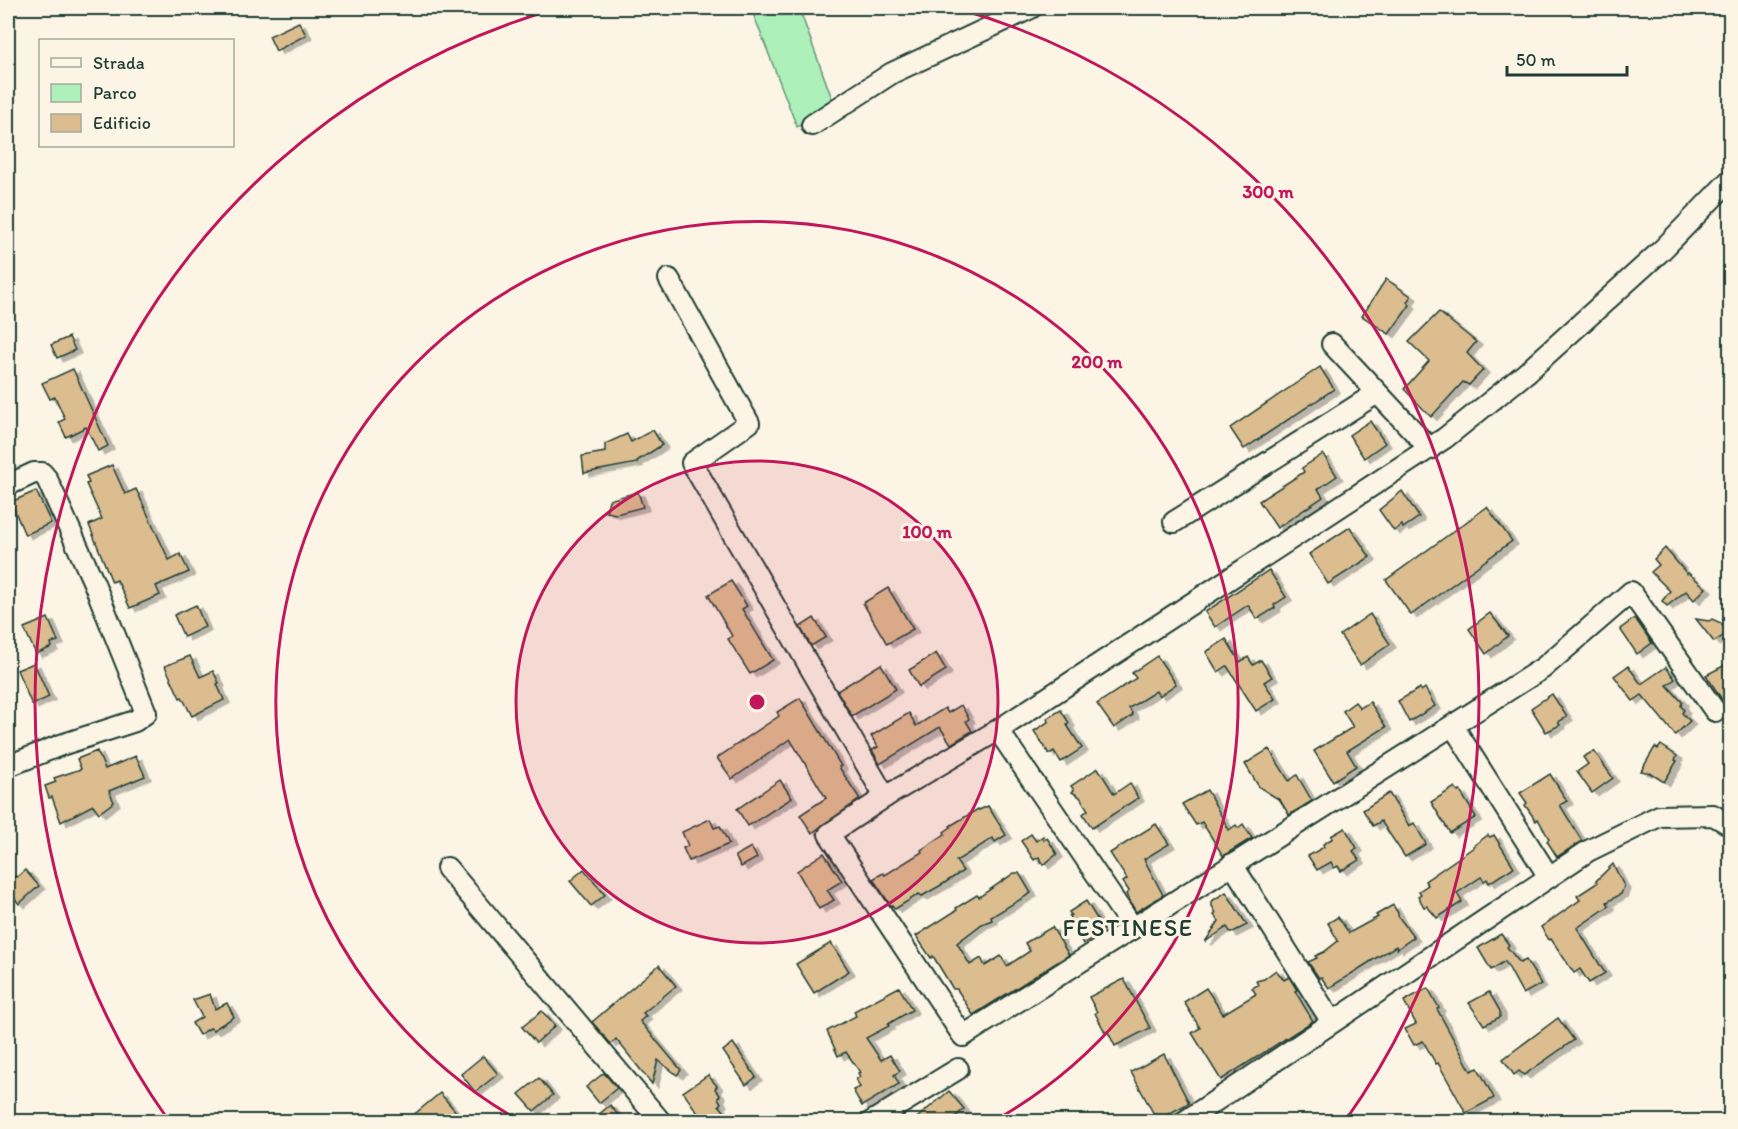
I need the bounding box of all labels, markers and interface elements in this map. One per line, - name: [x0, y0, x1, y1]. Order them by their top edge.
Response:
- legend: [39, 39, 234, 147]
- scale bar: [1507, 39, 1627, 77]
- text: 50 m: [1516, 49, 1556, 71]
- text: Strada: [93, 52, 145, 74]
- text: Parco: [93, 82, 137, 104]
- text: Edificio: [93, 112, 151, 134]
- text: 300 m: [1242, 181, 1294, 203]
- text: 200 m: [1072, 351, 1123, 373]
- text: 100 m: [902, 521, 953, 543]
- centre of rings: [747, 692, 767, 712]
- district label: FESTINESE: [1062, 913, 1194, 942]

